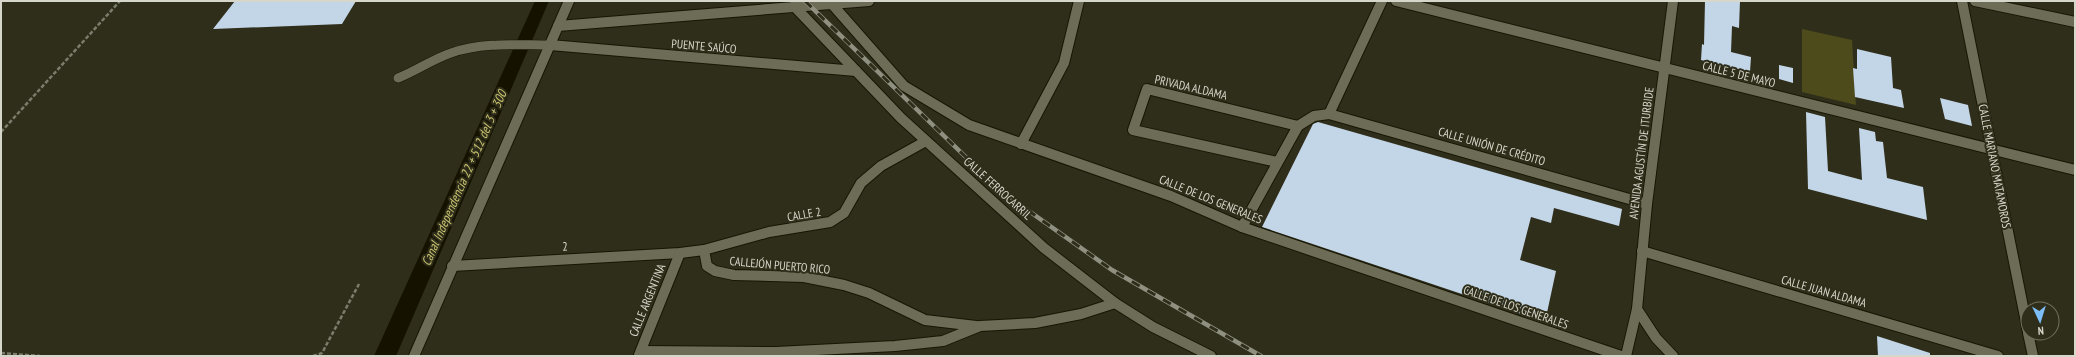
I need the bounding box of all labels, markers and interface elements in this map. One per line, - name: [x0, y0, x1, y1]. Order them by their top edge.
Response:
- street label: PUENTE SAÚCO: [671, 36, 738, 56]
- street label: CALLE 5 DE MAYO: [1701, 58, 1777, 90]
- street label: PRIVADA ALDAMA: [1153, 71, 1229, 103]
- street label: AVENIDA AGUSTÍN DE ITURBIDE: [1625, 86, 1657, 220]
- water label: Canal Independencia 22 + 512 del 3 + 300: [418, 87, 511, 268]
- street label: CALLE MARIANO MATAMOROS: [1976, 103, 2014, 229]
- street label: CALLE UNIÓN DE CRÉDITO: [1437, 124, 1548, 169]
- street label: CALLE FERROCARRIL: [961, 153, 1035, 223]
- street label: CALLE DE LOS GENERALES: [1157, 171, 1265, 227]
- street label: CALLE 2: [786, 204, 822, 224]
- street label: 2: [562, 238, 568, 254]
- street label: CALLEJÓN PUERTO RICO: [729, 253, 831, 277]
- street label: CALLE ARGENTINA: [626, 261, 669, 339]
- street label: CALLE JUAN ALDAMA: [1780, 272, 1869, 310]
- street label: CALLE DE LOS GENERALES: [1461, 282, 1571, 332]
- north arrow: [2020, 301, 2060, 341]
- text: N: [2037, 324, 2044, 338]

